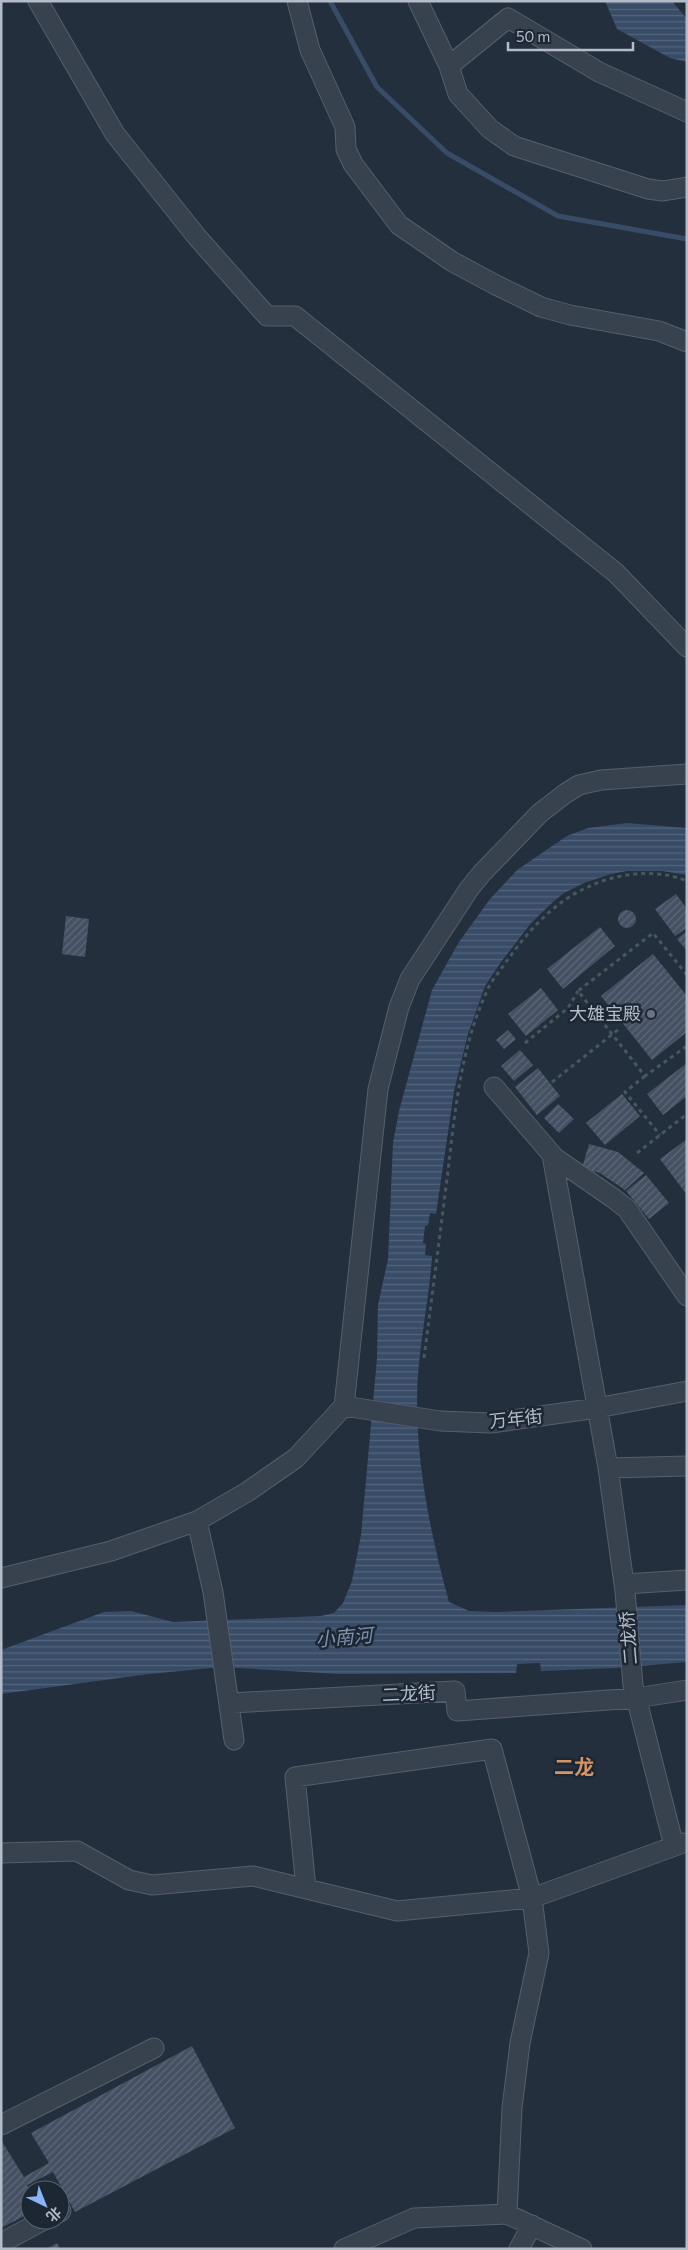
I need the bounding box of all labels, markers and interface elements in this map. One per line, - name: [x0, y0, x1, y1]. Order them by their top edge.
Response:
- scale bar: [508, 20, 633, 52]
- text: 50 m: [516, 27, 550, 45]
- place label: 大雄宝殿: [569, 1002, 641, 1024]
- marker: 大雄宝殿: [645, 1008, 657, 1020]
- street label: 万年街: [488, 1404, 544, 1432]
- street label: 二龙桥: [615, 1610, 641, 1666]
- water label: 小南河: [315, 1622, 377, 1650]
- street label: 二龙街: [381, 1681, 436, 1705]
- district label: 二龙: [554, 1754, 594, 1778]
- north arrow: [20, 2180, 70, 2230]
- text: 北: [43, 2204, 65, 2226]

